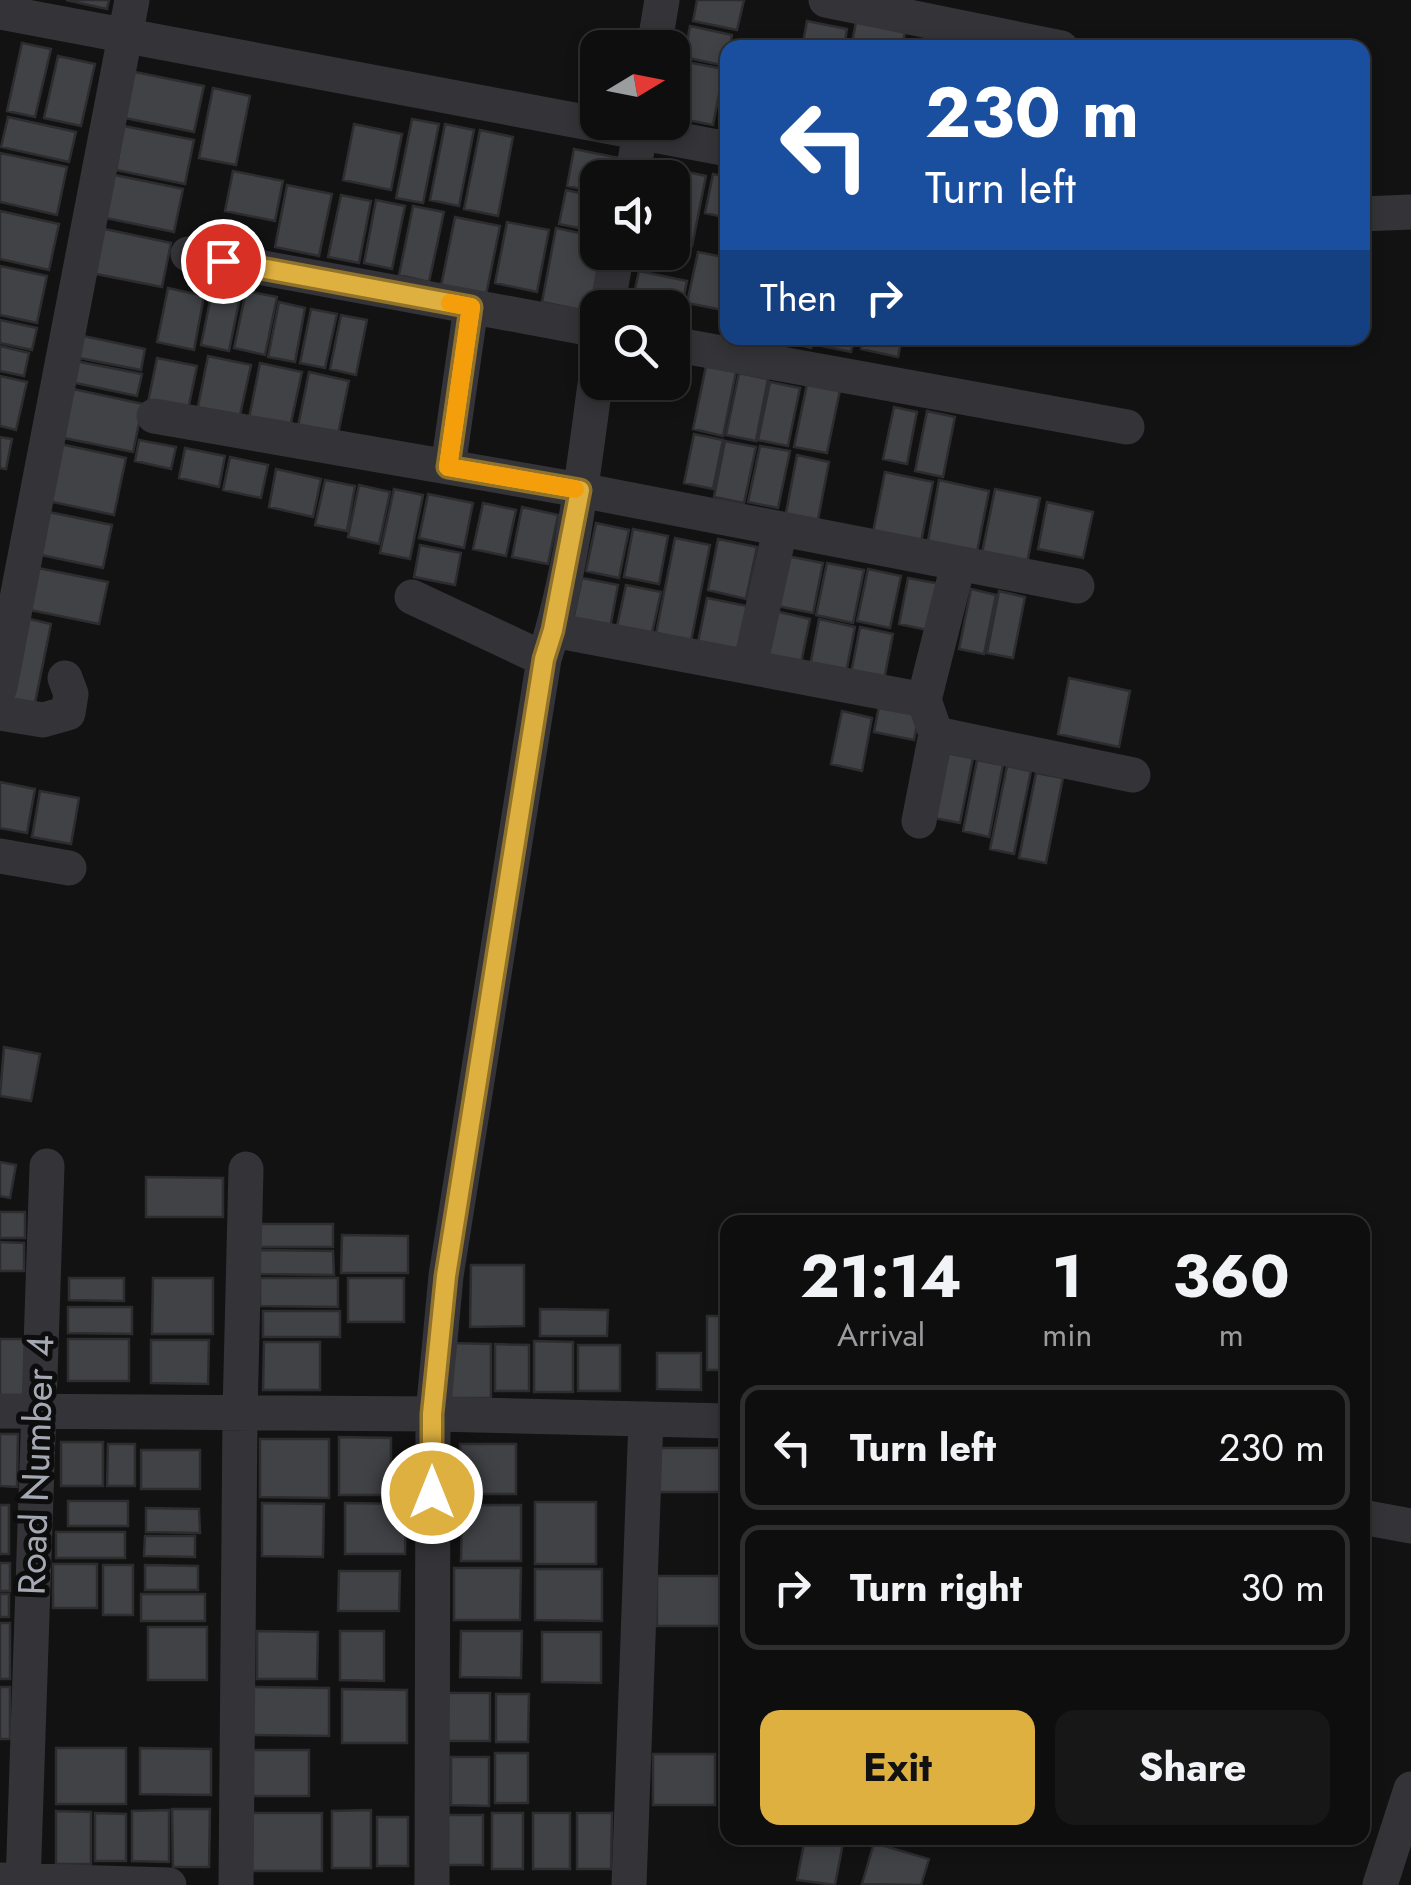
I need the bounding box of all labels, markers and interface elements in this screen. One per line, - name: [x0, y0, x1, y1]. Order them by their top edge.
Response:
- north arrow: [580, 30, 690, 140]
- map controls: [580, 30, 690, 400]
- text: 230 m: [925, 62, 1139, 163]
- icon: left: [760, 80, 890, 210]
- text: Turn left: [925, 155, 1076, 220]
- button: sound: [580, 160, 690, 270]
- pin: [181, 219, 266, 304]
- icon: arrive: [196, 234, 251, 289]
- text: Then: [760, 270, 837, 325]
- icon: right: [857, 270, 912, 325]
- button: search: [580, 290, 690, 400]
- text: 21:14: [800, 1233, 962, 1320]
- text: 1: [1052, 1233, 1083, 1320]
- text: 360: [1173, 1233, 1290, 1320]
- text: Arrival: [837, 1312, 925, 1358]
- text: min: [1042, 1312, 1092, 1358]
- text: m: [1219, 1312, 1244, 1358]
- street label: Road Number 4: [3, 1334, 68, 1596]
- icon: left: [765, 1420, 820, 1475]
- text: Turn left: [850, 1420, 996, 1475]
- text: 230 m: [1219, 1420, 1325, 1475]
- position arrow: [380, 1441, 484, 1545]
- icon: right: [765, 1560, 820, 1615]
- text: Turn right: [850, 1560, 1022, 1615]
- text: 30 m: [1240, 1560, 1325, 1615]
- button: Exit: [760, 1710, 1035, 1825]
- button: Share: [1055, 1710, 1330, 1825]

